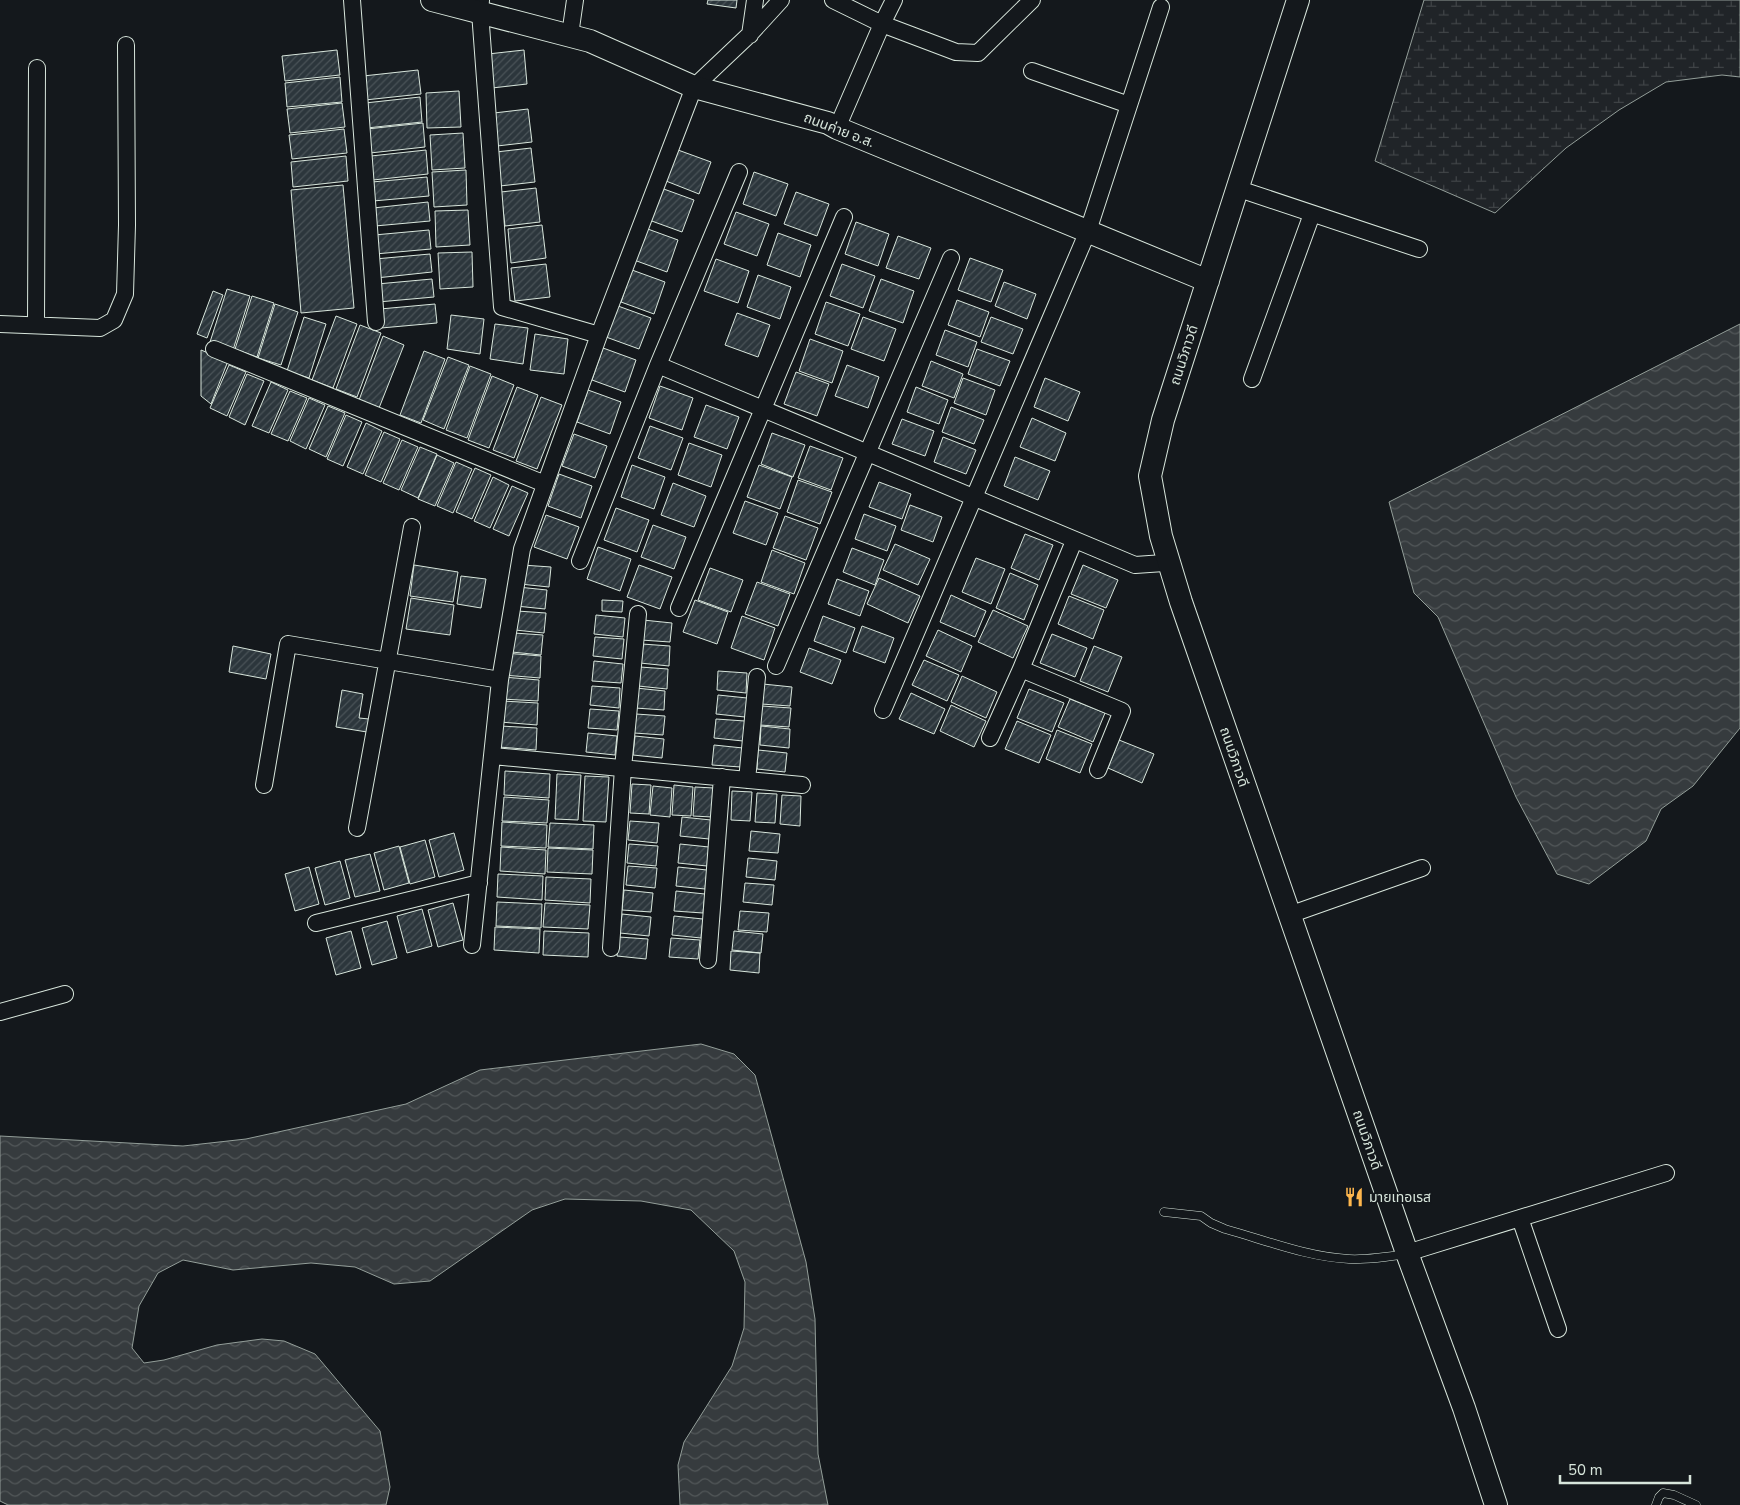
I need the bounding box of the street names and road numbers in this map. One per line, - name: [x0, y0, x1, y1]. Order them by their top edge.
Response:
- street label: ถนนค่าย อ.ส.: [801, 108, 877, 152]
- street label: ถนนวิภาวดี: [1165, 323, 1203, 387]
- street label: ถนนวิภาวดี: [1215, 725, 1253, 789]
- street label: ถนนวิภาวดี: [1348, 1108, 1386, 1172]

